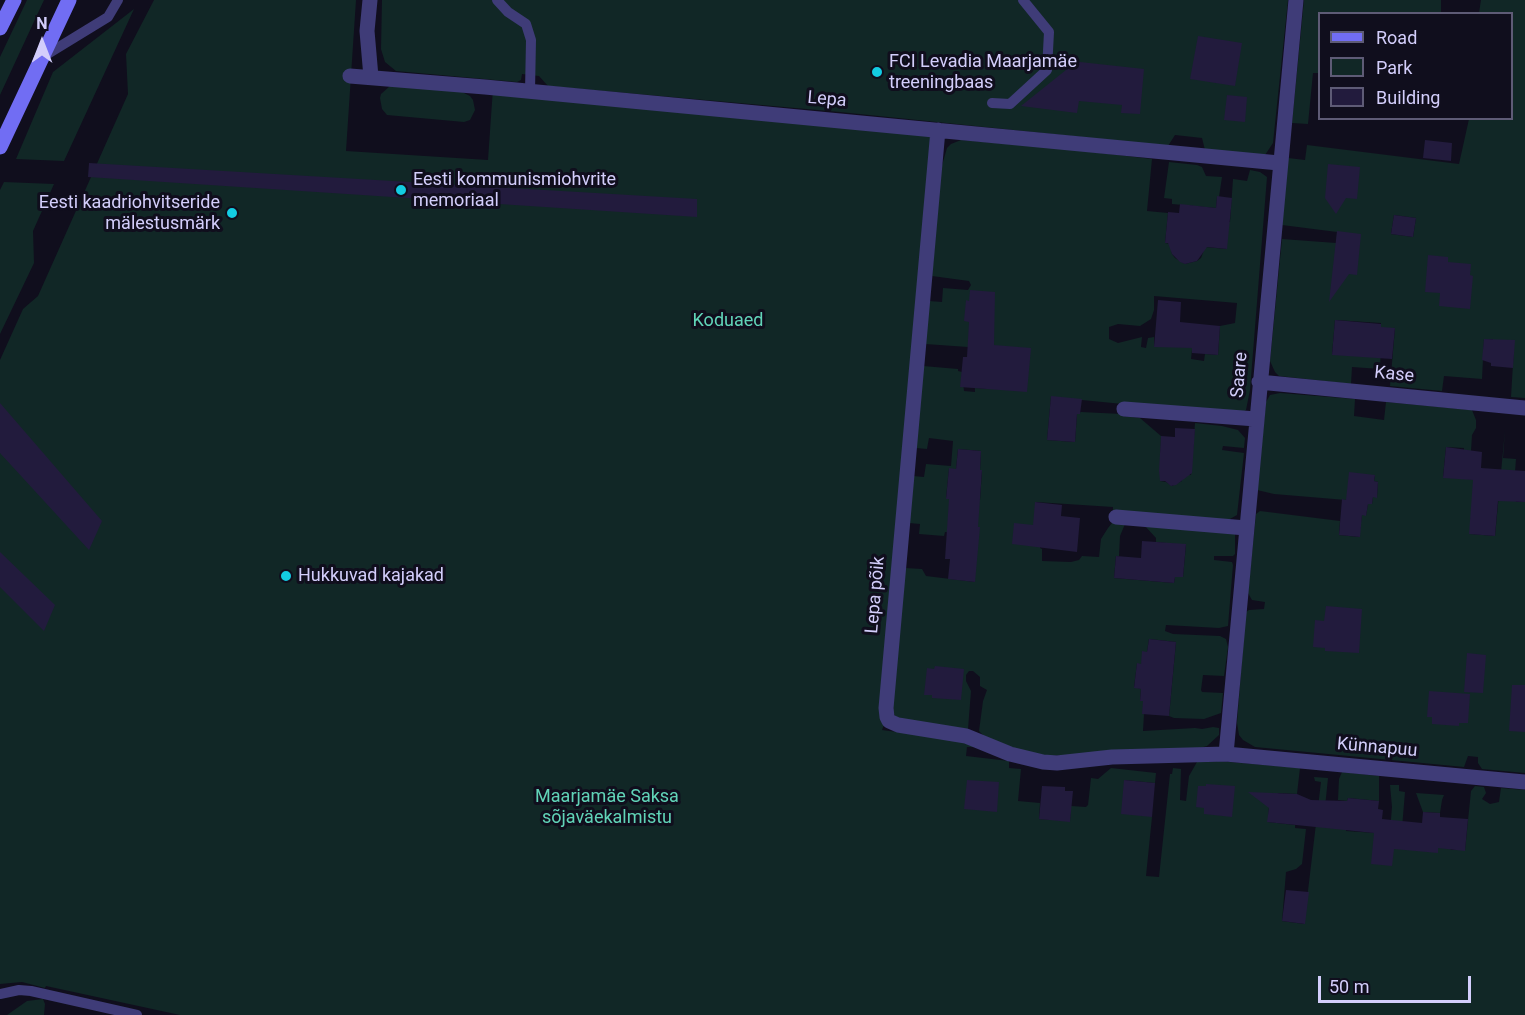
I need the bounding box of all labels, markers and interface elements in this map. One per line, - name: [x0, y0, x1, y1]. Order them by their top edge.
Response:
- north arrow: [12, 12, 72, 72]
- legend: [1318, 12, 1513, 120]
- text: N: [36, 14, 48, 33]
- text: Road: [1376, 27, 1417, 48]
- place label: FCI Levadia Maarjamäe treeningbaas: [889, 51, 1077, 94]
- text: Park: [1376, 57, 1412, 78]
- marker: FCI Levadia Maarjamäe treeningbaas: [870, 65, 884, 79]
- text: Building: [1376, 87, 1440, 108]
- street label: Lepa: [807, 88, 847, 112]
- place label: Eesti kommunismiohvrite memoriaal: [413, 169, 616, 212]
- marker: Eesti kommunismiohvrite memoriaal: [394, 183, 408, 197]
- place label: Eesti kaadriohvitseride mälestusmärk: [39, 192, 220, 234]
- marker: Eesti kaadriohvitseride mälestusmärk: [225, 206, 239, 220]
- park label: Koduaed: [693, 310, 763, 332]
- street label: Saare: [1227, 351, 1253, 399]
- street label: Kase: [1373, 362, 1415, 388]
- street label: Lepa põik: [862, 555, 890, 635]
- place label: Hukkuvad kajakad: [298, 565, 444, 587]
- marker: Hukkuvad kajakad: [279, 569, 293, 583]
- street label: Künnapuu: [1336, 734, 1418, 762]
- park label: Maarjamäe Saksa sõjaväekalmistu: [535, 786, 679, 828]
- scale bar: [1321, 964, 1474, 1002]
- text: 50 m: [1329, 976, 1369, 997]

